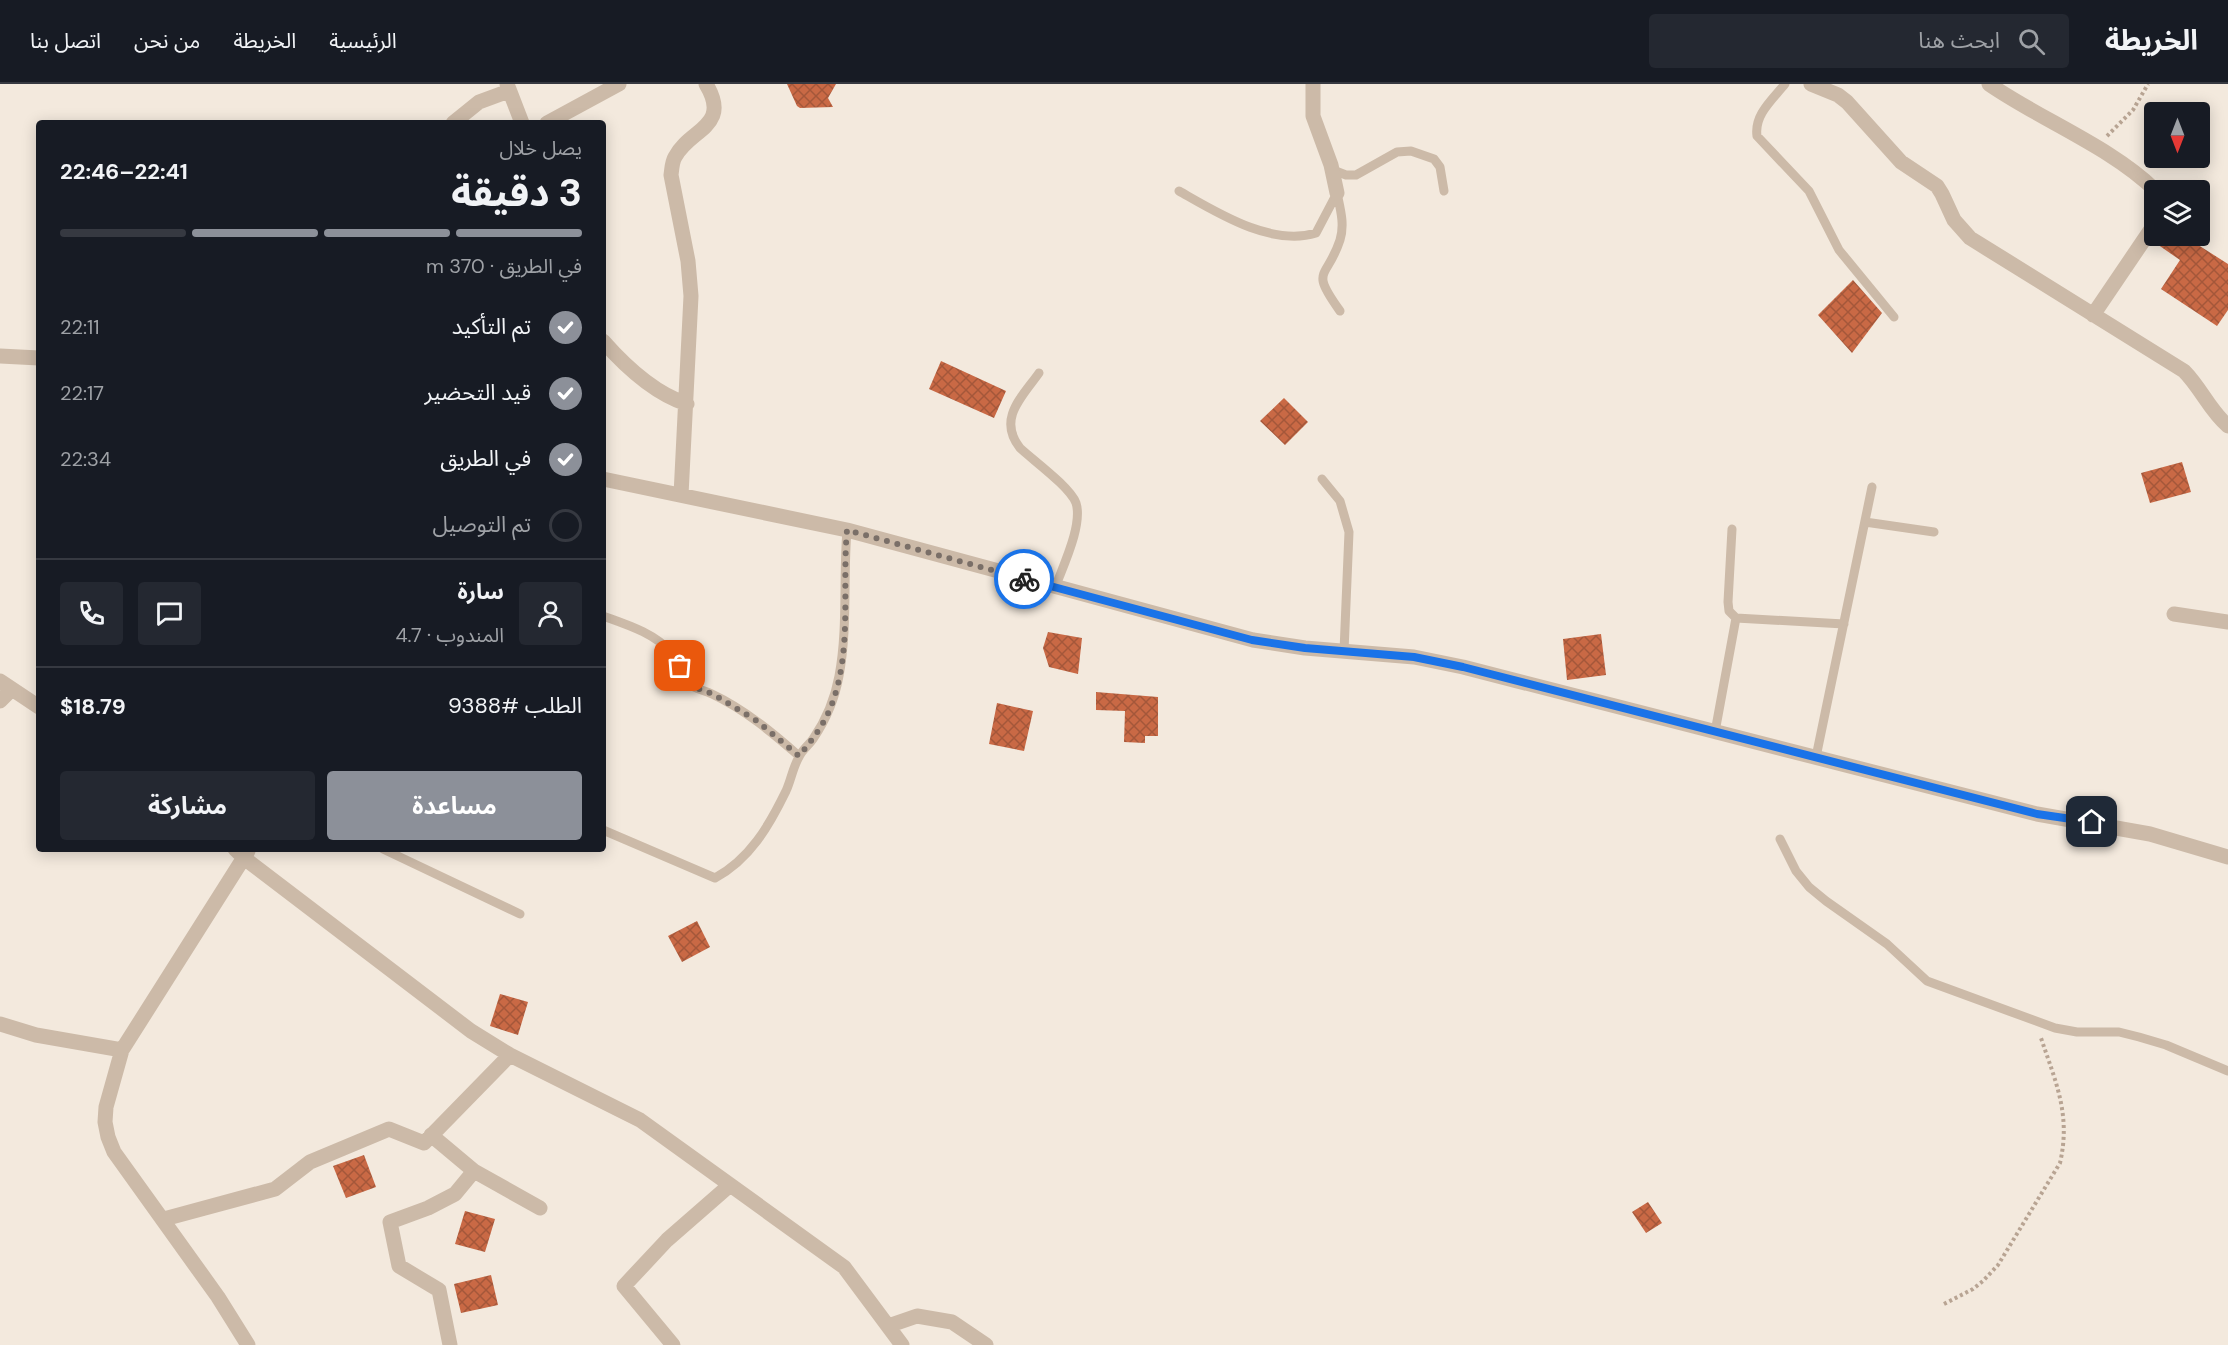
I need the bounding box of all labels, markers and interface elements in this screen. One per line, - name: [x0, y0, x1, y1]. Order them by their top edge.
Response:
- search box: [1649, 14, 2069, 68]
- text: الخريطة: [2105, 22, 2198, 59]
- icon: search: [2015, 25, 2048, 58]
- text: ابحث هنا: [1918, 26, 2000, 55]
- text: اتصل بنا: [30, 27, 101, 55]
- text: من نحن: [134, 27, 200, 55]
- text: الخريطة: [233, 27, 296, 55]
- text: الرئيسية: [329, 27, 397, 55]
- north arrow: [2144, 102, 2210, 168]
- map controls: [2144, 102, 2210, 246]
- text: يصل خلال: [499, 135, 582, 161]
- text: 22:41–22:46: [60, 157, 188, 186]
- text: 3 دقيقة: [451, 167, 582, 218]
- button: layers: [2144, 180, 2210, 246]
- text: في الطريق · 370 m: [426, 253, 582, 279]
- icon: check: [549, 311, 582, 344]
- text: تم التأكيد: [452, 312, 531, 341]
- text: 22:11: [60, 314, 100, 340]
- icon: check: [549, 377, 582, 410]
- text: قيد التحضير: [424, 378, 531, 407]
- text: 22:17: [60, 380, 104, 406]
- icon: check: [549, 443, 582, 476]
- text: في الطريق: [440, 444, 531, 473]
- text: 22:34: [60, 446, 111, 472]
- text: تم التوصيل: [433, 510, 531, 539]
- courier: [994, 549, 1054, 609]
- icon: bike: [1008, 563, 1041, 596]
- text: سارة: [458, 577, 504, 606]
- button: phone: [60, 582, 123, 645]
- button: chat: [138, 582, 201, 645]
- button: person: [519, 582, 582, 645]
- text: المندوب · 4.7: [395, 622, 504, 648]
- pin: [654, 640, 705, 691]
- icon: bag: [663, 649, 696, 682]
- text: الطلب #9388: [448, 691, 582, 720]
- text: $18.79: [60, 692, 126, 721]
- button: مشاركة: [60, 771, 315, 840]
- button: مساعدة: [327, 771, 582, 840]
- pin: [2066, 796, 2117, 847]
- icon: home: [2075, 805, 2108, 838]

